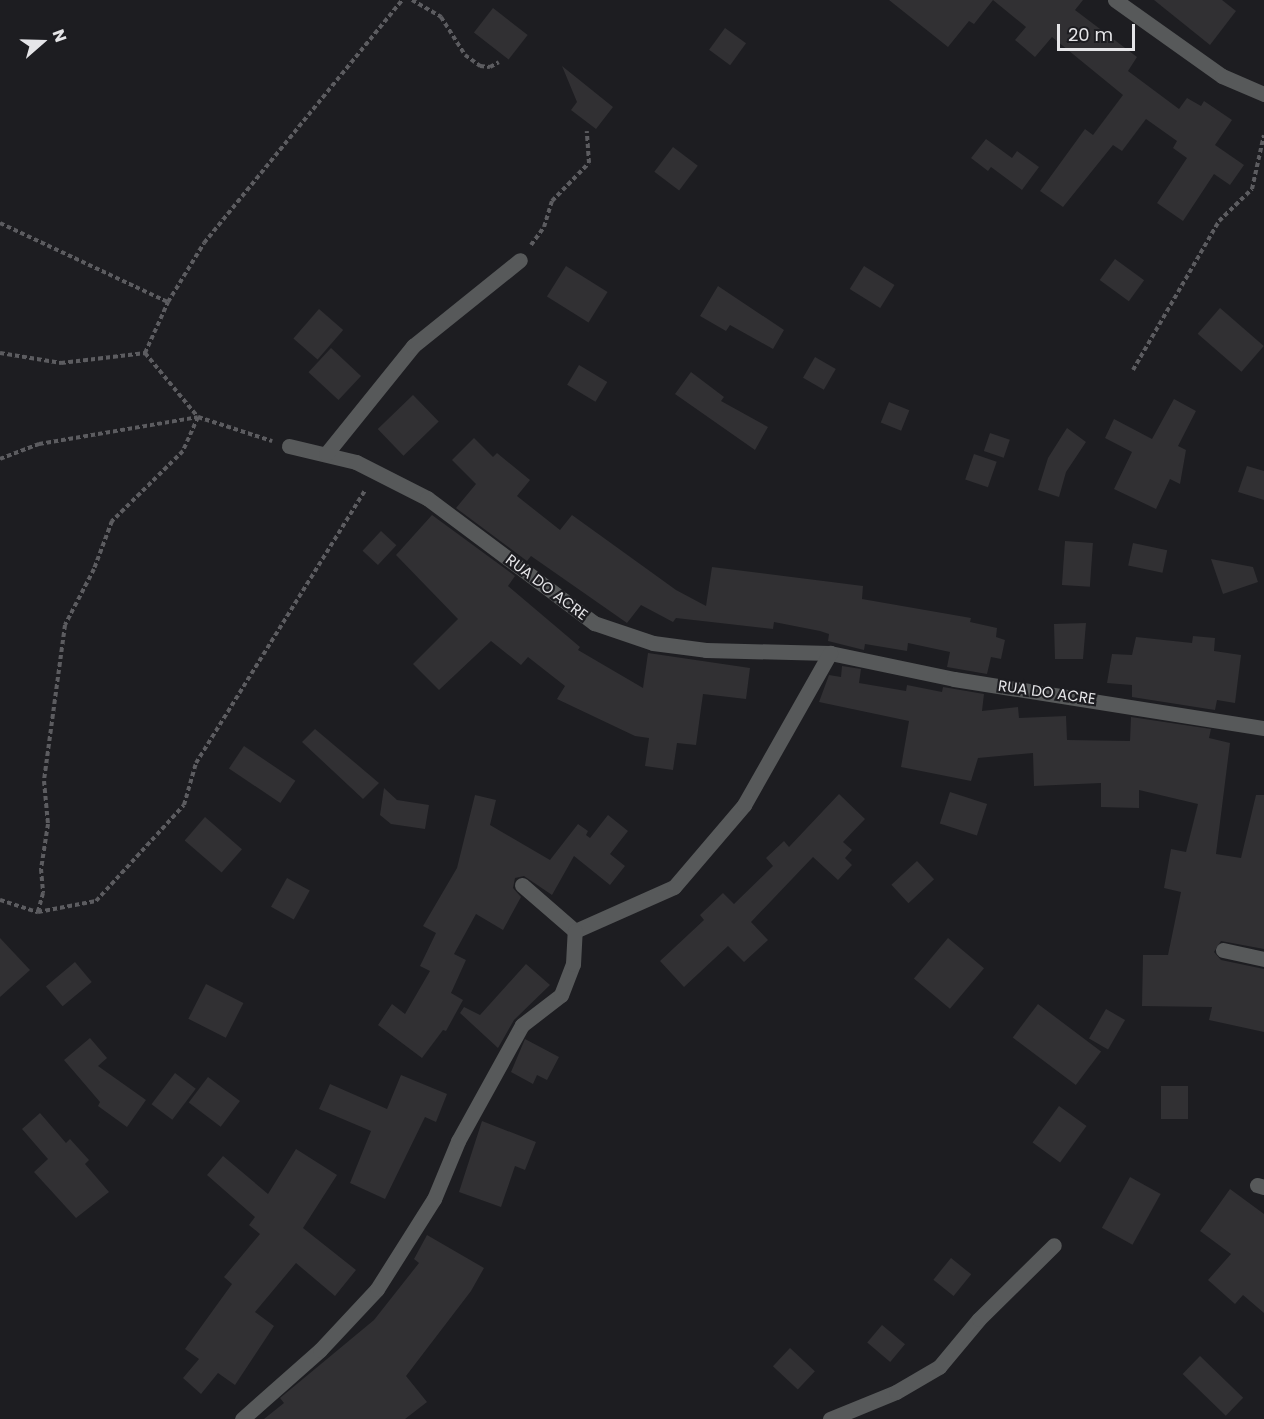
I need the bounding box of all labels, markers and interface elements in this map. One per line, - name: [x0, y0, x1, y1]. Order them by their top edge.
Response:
- north arrow: [12, 12, 72, 72]
- scale bar: [1060, 12, 1138, 50]
- text: 20 m: [1068, 22, 1113, 47]
- text: N: [47, 26, 72, 45]
- street label: RUA DO ACRE: [502, 550, 592, 624]
- street label: RUA DO ACRE: [997, 676, 1097, 708]

